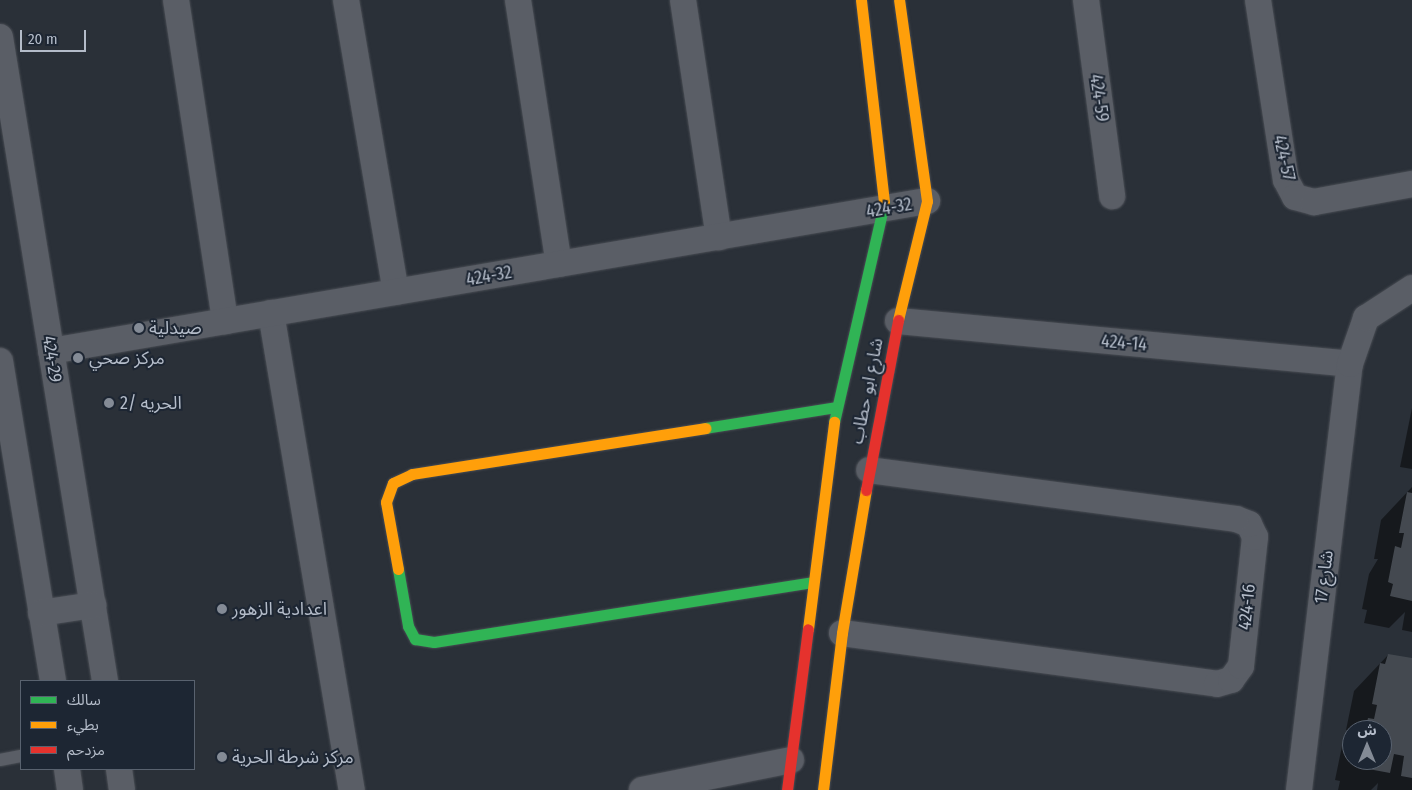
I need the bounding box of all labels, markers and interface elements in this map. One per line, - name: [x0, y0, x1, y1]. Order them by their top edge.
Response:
- scale bar: [22, 20, 89, 52]
- text: 20 m: [28, 30, 58, 48]
- street label: 424-59: [1085, 73, 1113, 123]
- street label: 424-57: [1269, 133, 1299, 183]
- street label: 424-32: [864, 193, 914, 223]
- street label: 424-32: [464, 261, 514, 291]
- place label: صيدلية: [149, 317, 202, 339]
- marker: صيدلية: [133, 322, 145, 334]
- street label: 424-14: [1100, 330, 1148, 356]
- street label: 424-29: [38, 334, 66, 384]
- street label: شارع ابو حطاب: [846, 336, 888, 446]
- place label: مركز صحي: [89, 347, 165, 369]
- marker: مركز صحي: [71, 351, 85, 365]
- place label: الحريه /2: [120, 392, 182, 414]
- marker: الحريه /2: [102, 396, 116, 410]
- street label: شارع 17: [1310, 549, 1338, 605]
- street label: 424-16: [1234, 583, 1260, 631]
- place label: اعدادية الزهور: [232, 598, 327, 620]
- marker: اعدادية الزهور: [216, 603, 228, 615]
- legend: [20, 680, 195, 770]
- text: سالك: [67, 691, 101, 709]
- text: بطيء: [67, 716, 99, 734]
- north arrow: [1342, 720, 1392, 770]
- text: ش: [1357, 722, 1377, 739]
- text: مزدحم: [67, 741, 105, 759]
- place label: مركز شرطة الحرية: [232, 746, 354, 768]
- marker: مركز شرطة الحرية: [216, 751, 228, 763]

